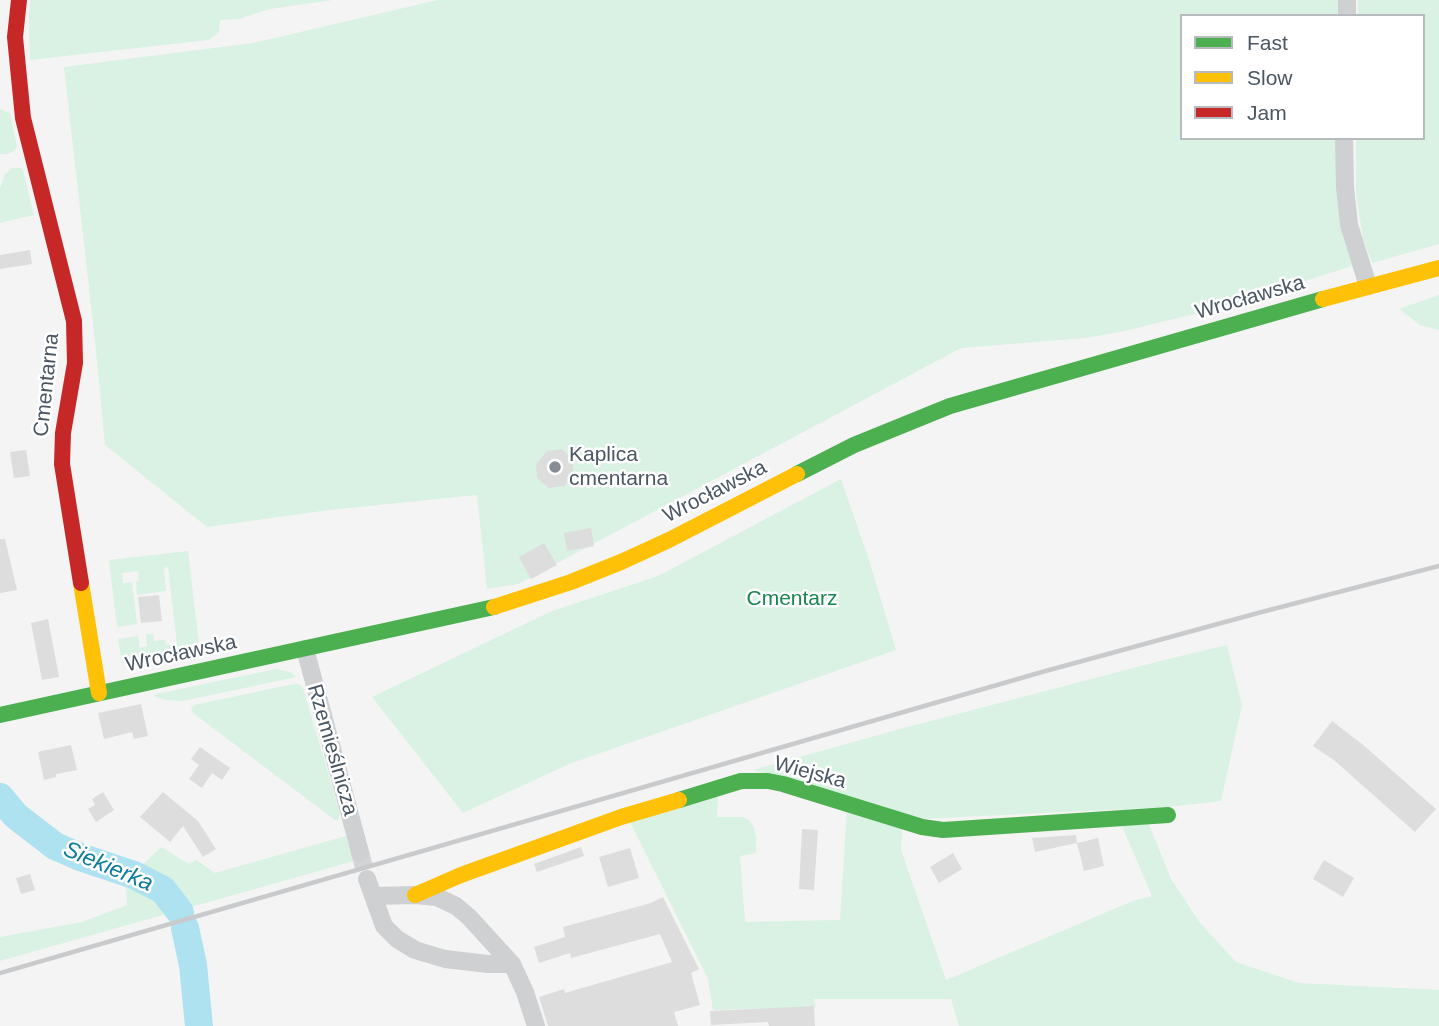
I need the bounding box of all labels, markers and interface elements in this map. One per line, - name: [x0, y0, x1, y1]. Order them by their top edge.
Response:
- legend: [1180, 14, 1425, 140]
- text: Fast: [1247, 31, 1288, 54]
- text: Slow: [1247, 66, 1293, 89]
- text: Jam: [1247, 101, 1287, 124]
- street label: Wrocławska: [1192, 270, 1308, 326]
- street label: Cmentarna: [29, 332, 65, 438]
- place label: Kaplica cmentarna: [569, 442, 668, 492]
- street label: Wrocławska: [659, 455, 771, 529]
- marker: Kaplica cmentarna: [547, 459, 563, 475]
- park label: Cmentarz: [746, 586, 838, 612]
- street label: Wrocławska: [123, 630, 239, 678]
- street label: Rzemieślnicza: [301, 681, 363, 819]
- street label: Wiejska: [771, 751, 849, 795]
- water label: Siekierka: [59, 836, 157, 898]

